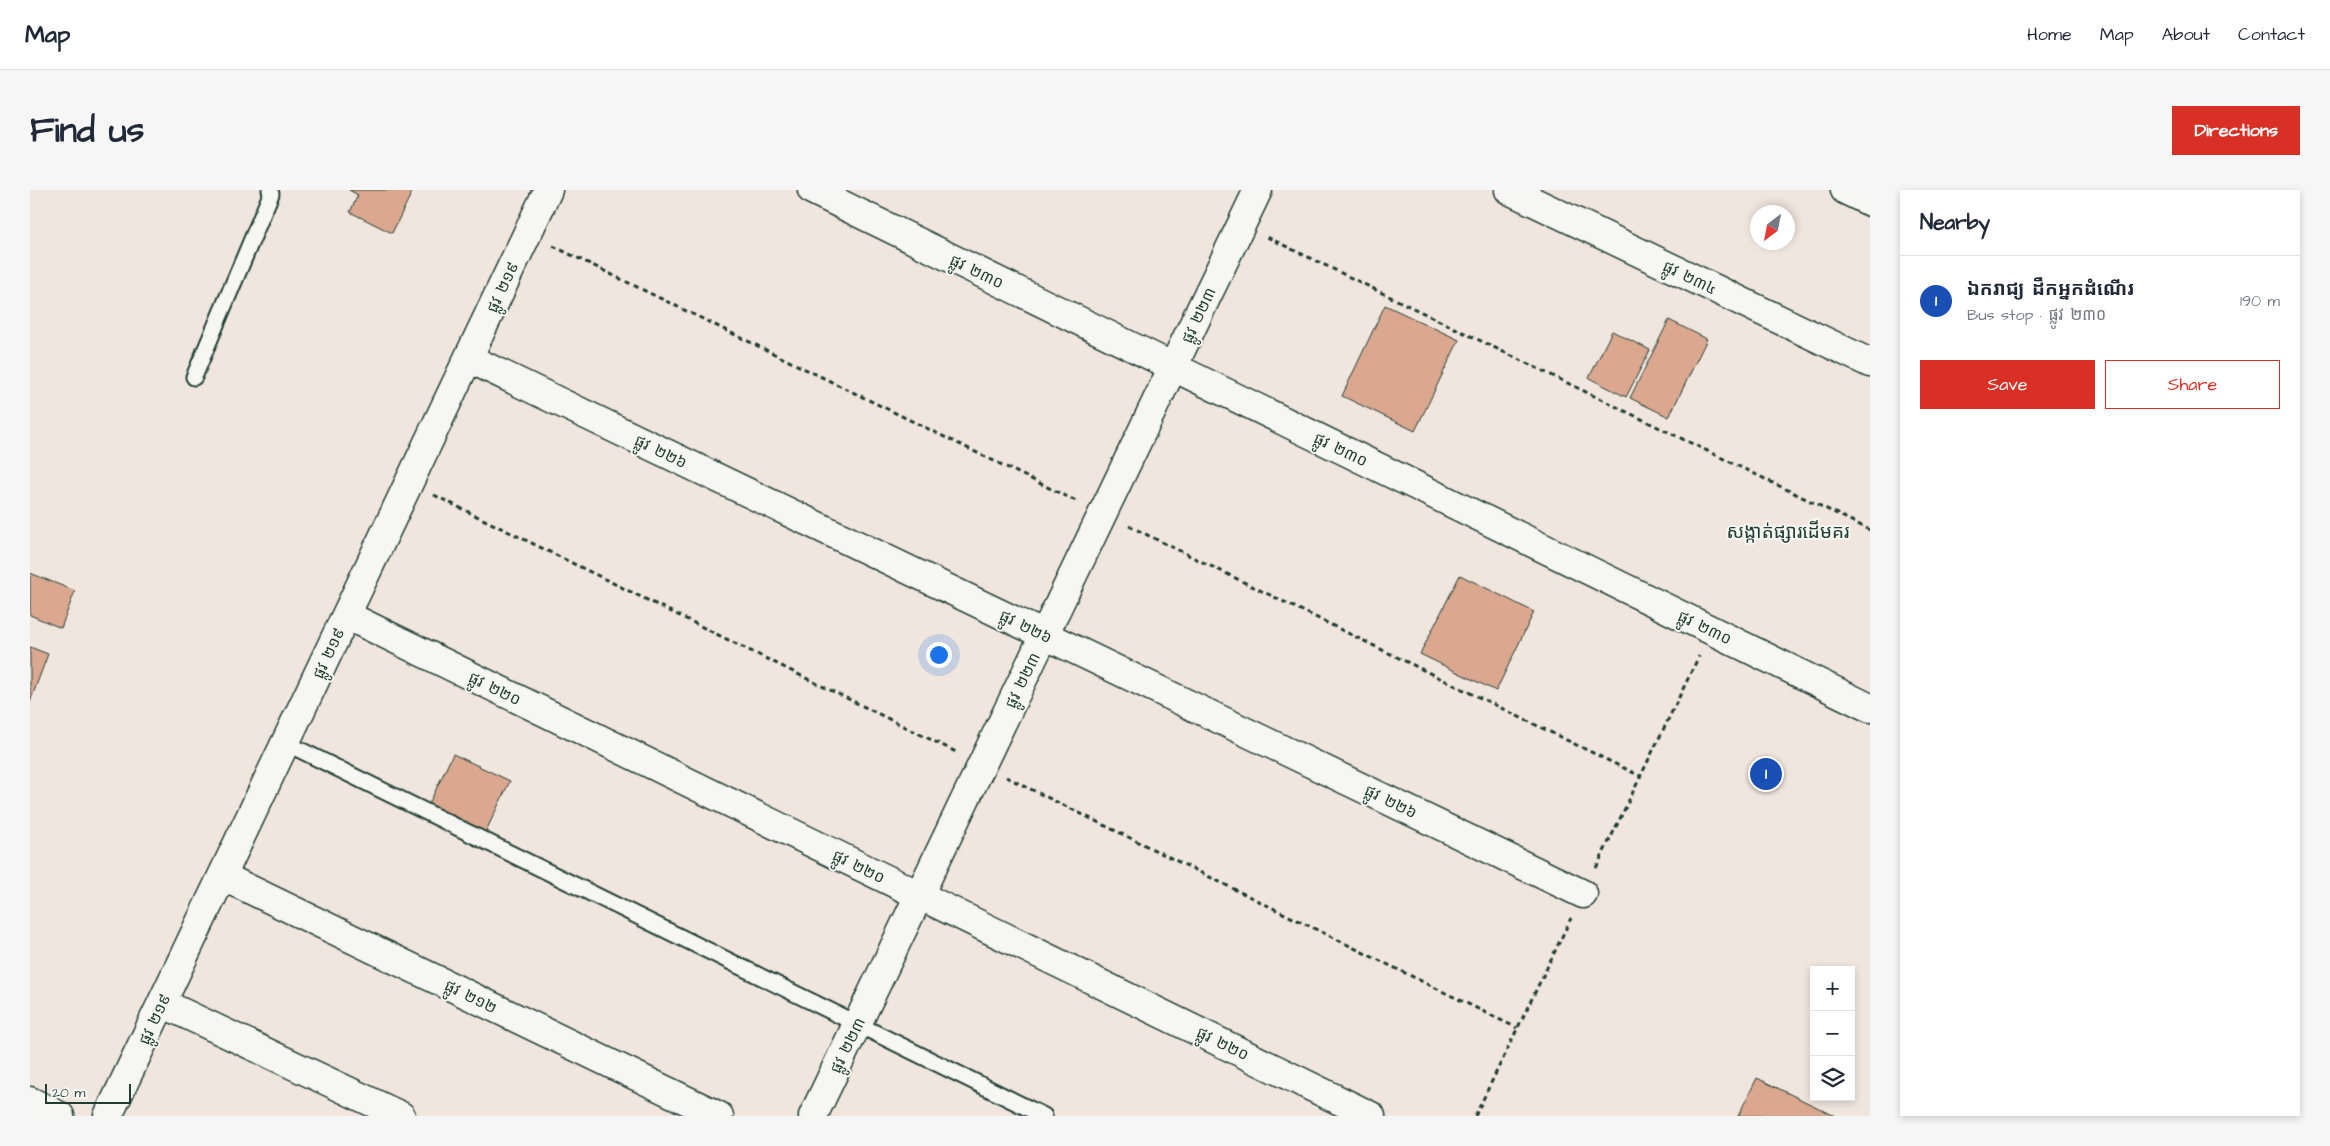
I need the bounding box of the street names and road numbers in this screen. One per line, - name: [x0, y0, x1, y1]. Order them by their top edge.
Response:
- street label: ផ្លូវ ២៣០: [945, 249, 1007, 297]
- street label: ផ្លូវ ២៣៤: [1658, 255, 1720, 303]
- street label: ផ្លូវ ២១៩: [481, 258, 527, 318]
- street label: ផ្លូវ ២២៣: [1176, 284, 1224, 348]
- street label: ផ្លូវ ២៣០: [1309, 427, 1371, 475]
- street label: ផ្លូវ ២២៦: [629, 430, 691, 477]
- street label: ផ្លូវ ២២៦: [994, 605, 1056, 652]
- street label: ផ្លូវ ២៣០: [1673, 605, 1735, 653]
- street label: ផ្លូវ ២១៩: [307, 624, 353, 684]
- street label: ផ្លូវ ២២៣: [1000, 649, 1048, 713]
- street label: ផ្លូវ ២២០: [463, 667, 525, 714]
- street label: ផ្លូវ ២២៦: [1359, 780, 1421, 827]
- street label: ផ្លូវ ២២០: [827, 845, 889, 892]
- street label: ផ្លូវ ២១២: [439, 975, 501, 1022]
- street label: ផ្លូវ ២១៩: [133, 990, 179, 1050]
- street label: ផ្លូវ ២២៣: [825, 1014, 873, 1078]
- street label: ផ្លូវ ២២០: [1191, 1022, 1253, 1069]

